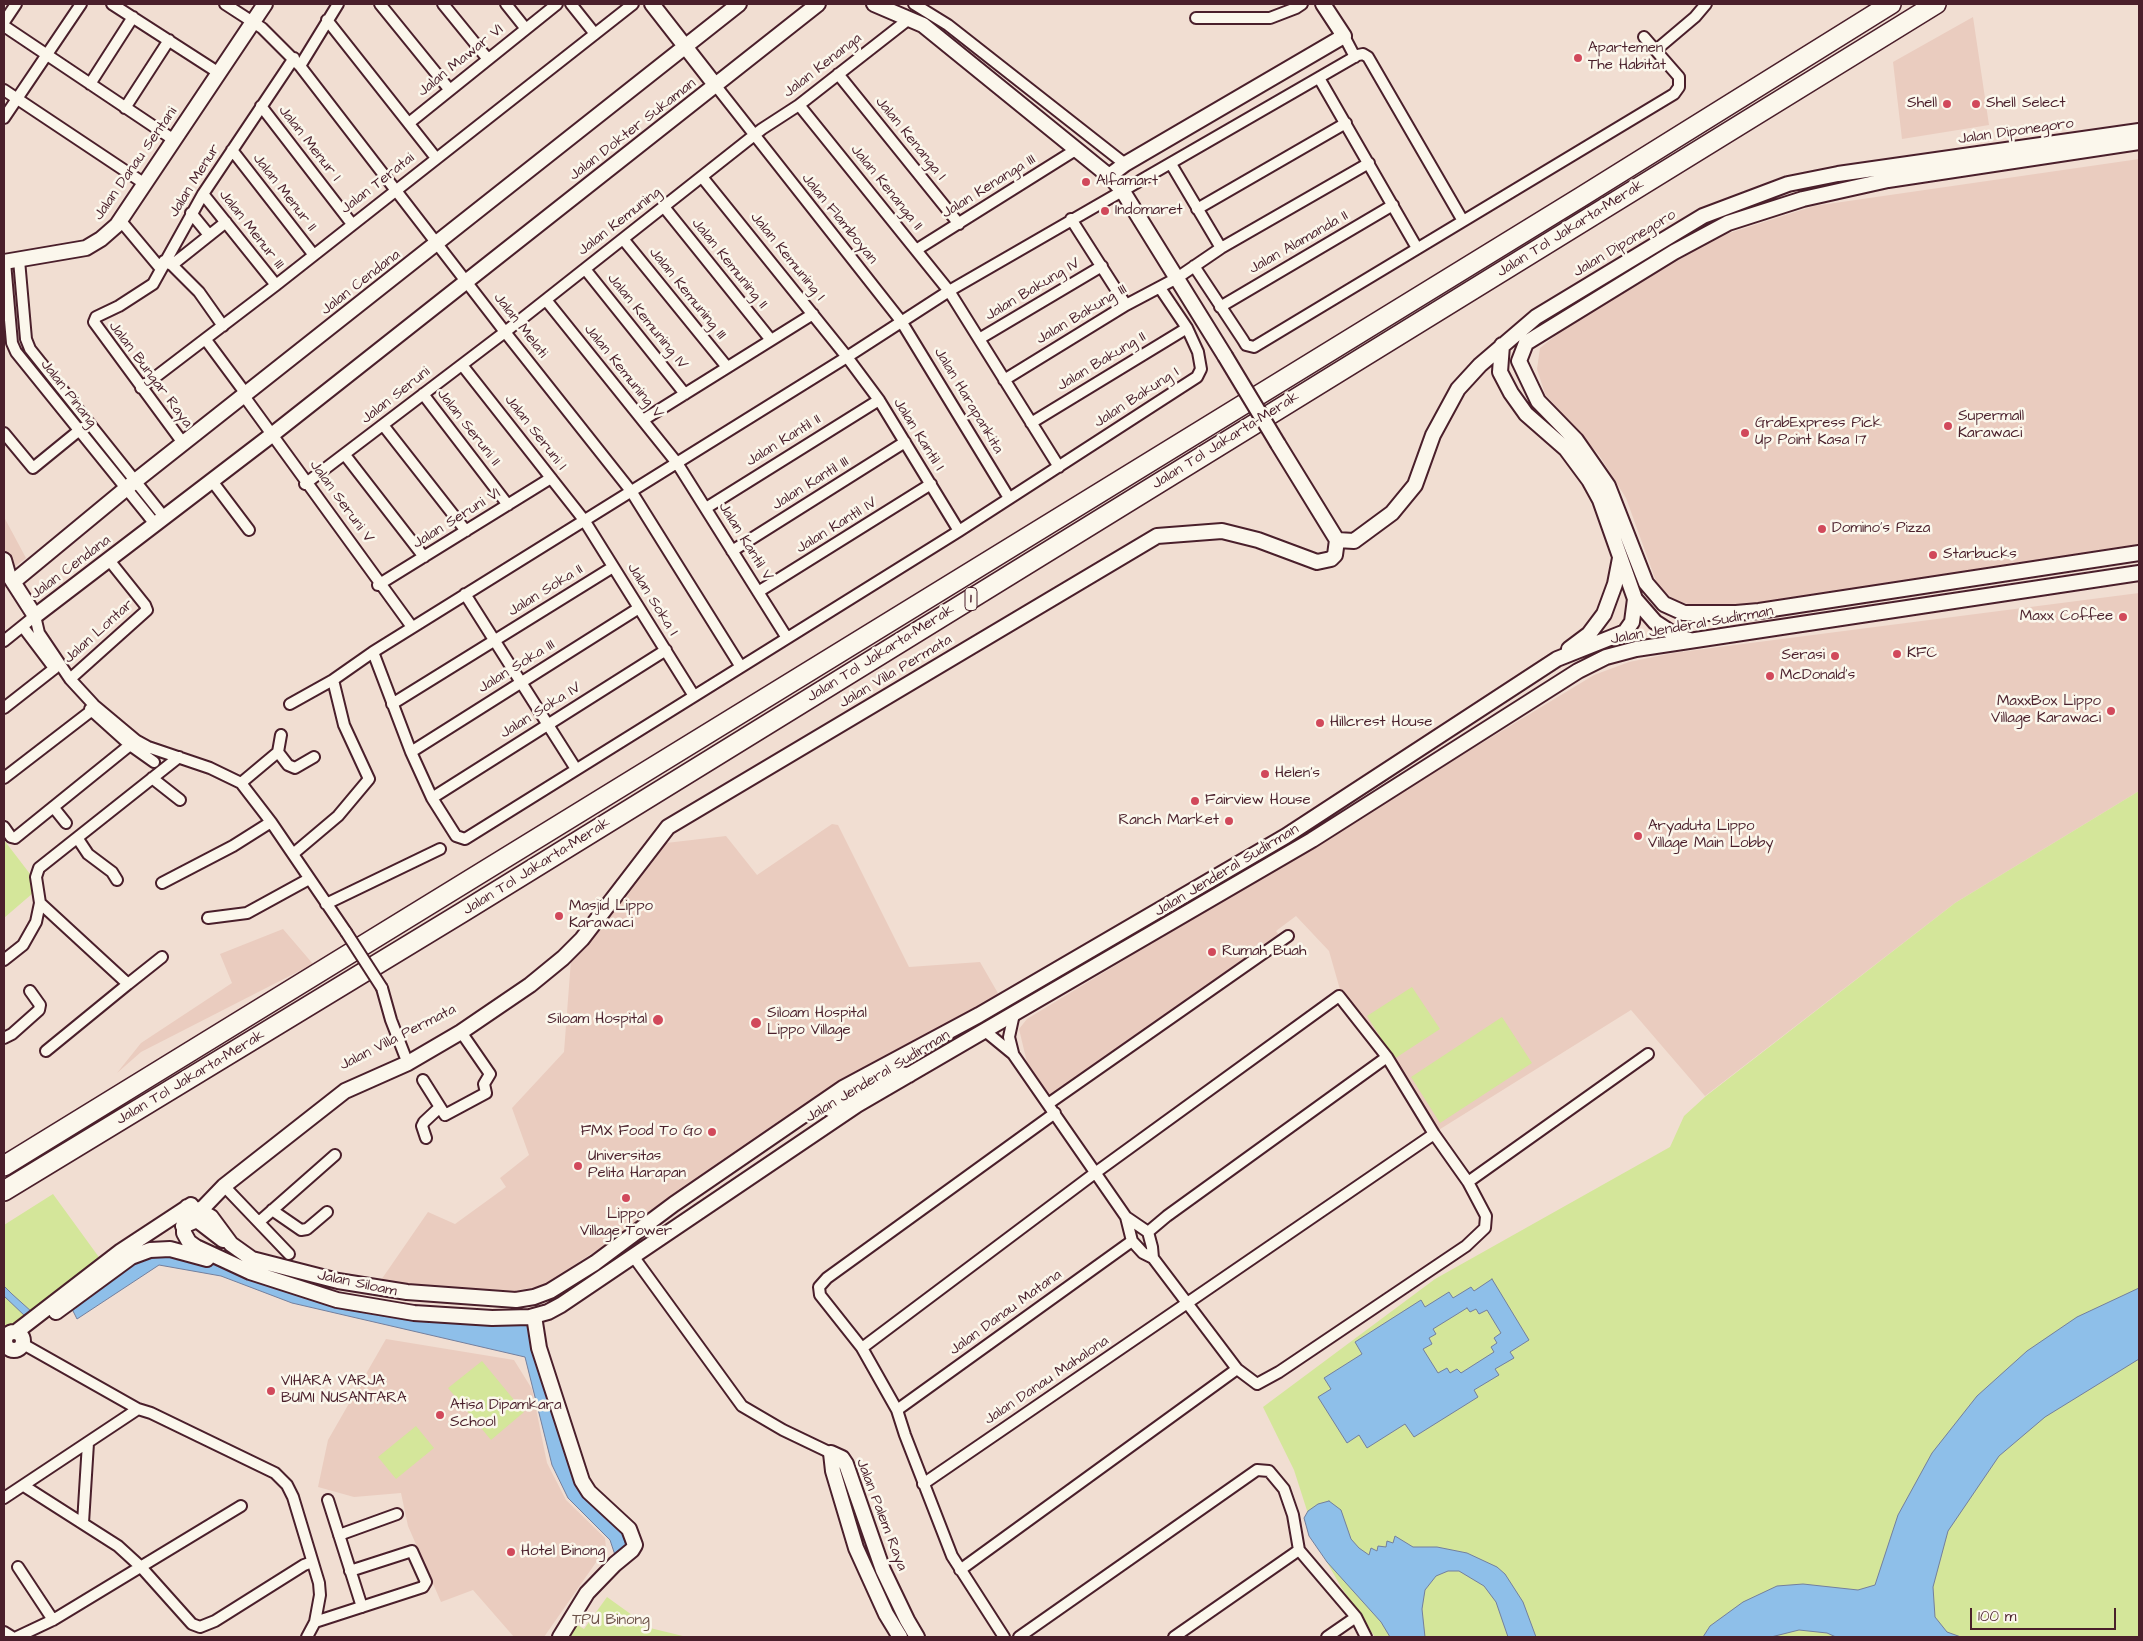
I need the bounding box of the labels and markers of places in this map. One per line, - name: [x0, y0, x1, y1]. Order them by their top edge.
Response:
- place label: Apartemen The Habitat: [1588, 40, 1666, 75]
- marker: Apartemen The Habitat: [1572, 52, 1584, 64]
- place label: Shell: [1907, 95, 1937, 113]
- place label: Shell Select: [1986, 95, 2066, 113]
- marker: Shell: [1941, 98, 1953, 110]
- marker: Shell Select: [1970, 98, 1982, 110]
- place label: Alfamart: [1096, 173, 1158, 191]
- marker: Alfamart: [1080, 176, 1092, 188]
- place label: Indomaret: [1115, 202, 1183, 220]
- marker: Indomaret: [1099, 205, 1111, 217]
- place label: Supermall Karawaci: [1958, 408, 2024, 443]
- place label: GrabExpress Pick Up Point Kasa 17: [1755, 415, 1882, 450]
- marker: Supermall Karawaci: [1942, 420, 1954, 432]
- marker: GrabExpress Pick Up Point Kasa 17: [1739, 427, 1751, 439]
- place label: Domino's Pizza: [1832, 520, 1930, 538]
- marker: Domino's Pizza: [1816, 523, 1828, 535]
- place label: Starbucks: [1943, 546, 2017, 564]
- marker: Starbucks: [1927, 549, 1939, 561]
- place label: Maxx Coffee: [2020, 608, 2113, 626]
- marker: Maxx Coffee: [2117, 611, 2129, 623]
- place label: KFC: [1907, 645, 1937, 663]
- place label: Serasi: [1782, 647, 1825, 665]
- marker: KFC: [1891, 648, 1903, 660]
- marker: Serasi: [1829, 650, 1841, 662]
- place label: McDonald's: [1780, 667, 1855, 685]
- marker: McDonald's: [1764, 670, 1776, 682]
- place label: MaxxBox Lippo Village Karawaci: [1991, 693, 2101, 728]
- marker: MaxxBox Lippo Village Karawaci: [2105, 705, 2117, 717]
- place label: Hillcrest House: [1330, 714, 1432, 732]
- marker: Hillcrest House: [1314, 717, 1326, 729]
- place label: Helen's: [1275, 765, 1320, 783]
- marker: Helen's: [1259, 768, 1271, 780]
- place label: Fairview House: [1205, 792, 1311, 810]
- marker: Fairview House: [1189, 795, 1201, 807]
- place label: Ranch Market: [1119, 812, 1219, 830]
- marker: Ranch Market: [1223, 815, 1235, 827]
- place label: Aryaduta Lippo Village Main Lobby: [1648, 818, 1774, 853]
- marker: Aryaduta Lippo Village Main Lobby: [1632, 830, 1644, 842]
- place label: Masjid Lippo Karawaci: [569, 898, 653, 933]
- marker: Masjid Lippo Karawaci: [553, 910, 565, 922]
- place label: Rumah Buah: [1222, 943, 1306, 961]
- marker: Rumah Buah: [1206, 946, 1218, 958]
- place label: Siloam Hospital Lippo Village: [767, 1005, 867, 1040]
- place label: Siloam Hospital: [547, 1011, 647, 1029]
- marker: Siloam Hospital: [651, 1013, 665, 1027]
- marker: Siloam Hospital Lippo Village: [749, 1016, 763, 1030]
- place label: FMX Food To Go: [581, 1123, 702, 1141]
- marker: FMX Food To Go: [706, 1126, 718, 1138]
- place label: Universitas Pelita Harapan: [588, 1148, 686, 1183]
- marker: Universitas Pelita Harapan: [572, 1160, 584, 1172]
- marker: Lippo Village Tower: [620, 1192, 632, 1204]
- place label: Lippo Village Tower: [580, 1206, 672, 1241]
- place label: VIHARA VARJA BUMI NUSANTARA: [281, 1373, 407, 1408]
- marker: VIHARA VARJA BUMI NUSANTARA: [265, 1385, 277, 1397]
- place label: Atisa Dipamkara School: [450, 1397, 562, 1432]
- marker: Atisa Dipamkara School: [434, 1409, 446, 1421]
- place label: Hotel Binong: [521, 1543, 605, 1561]
- marker: Hotel Binong: [505, 1546, 517, 1558]

